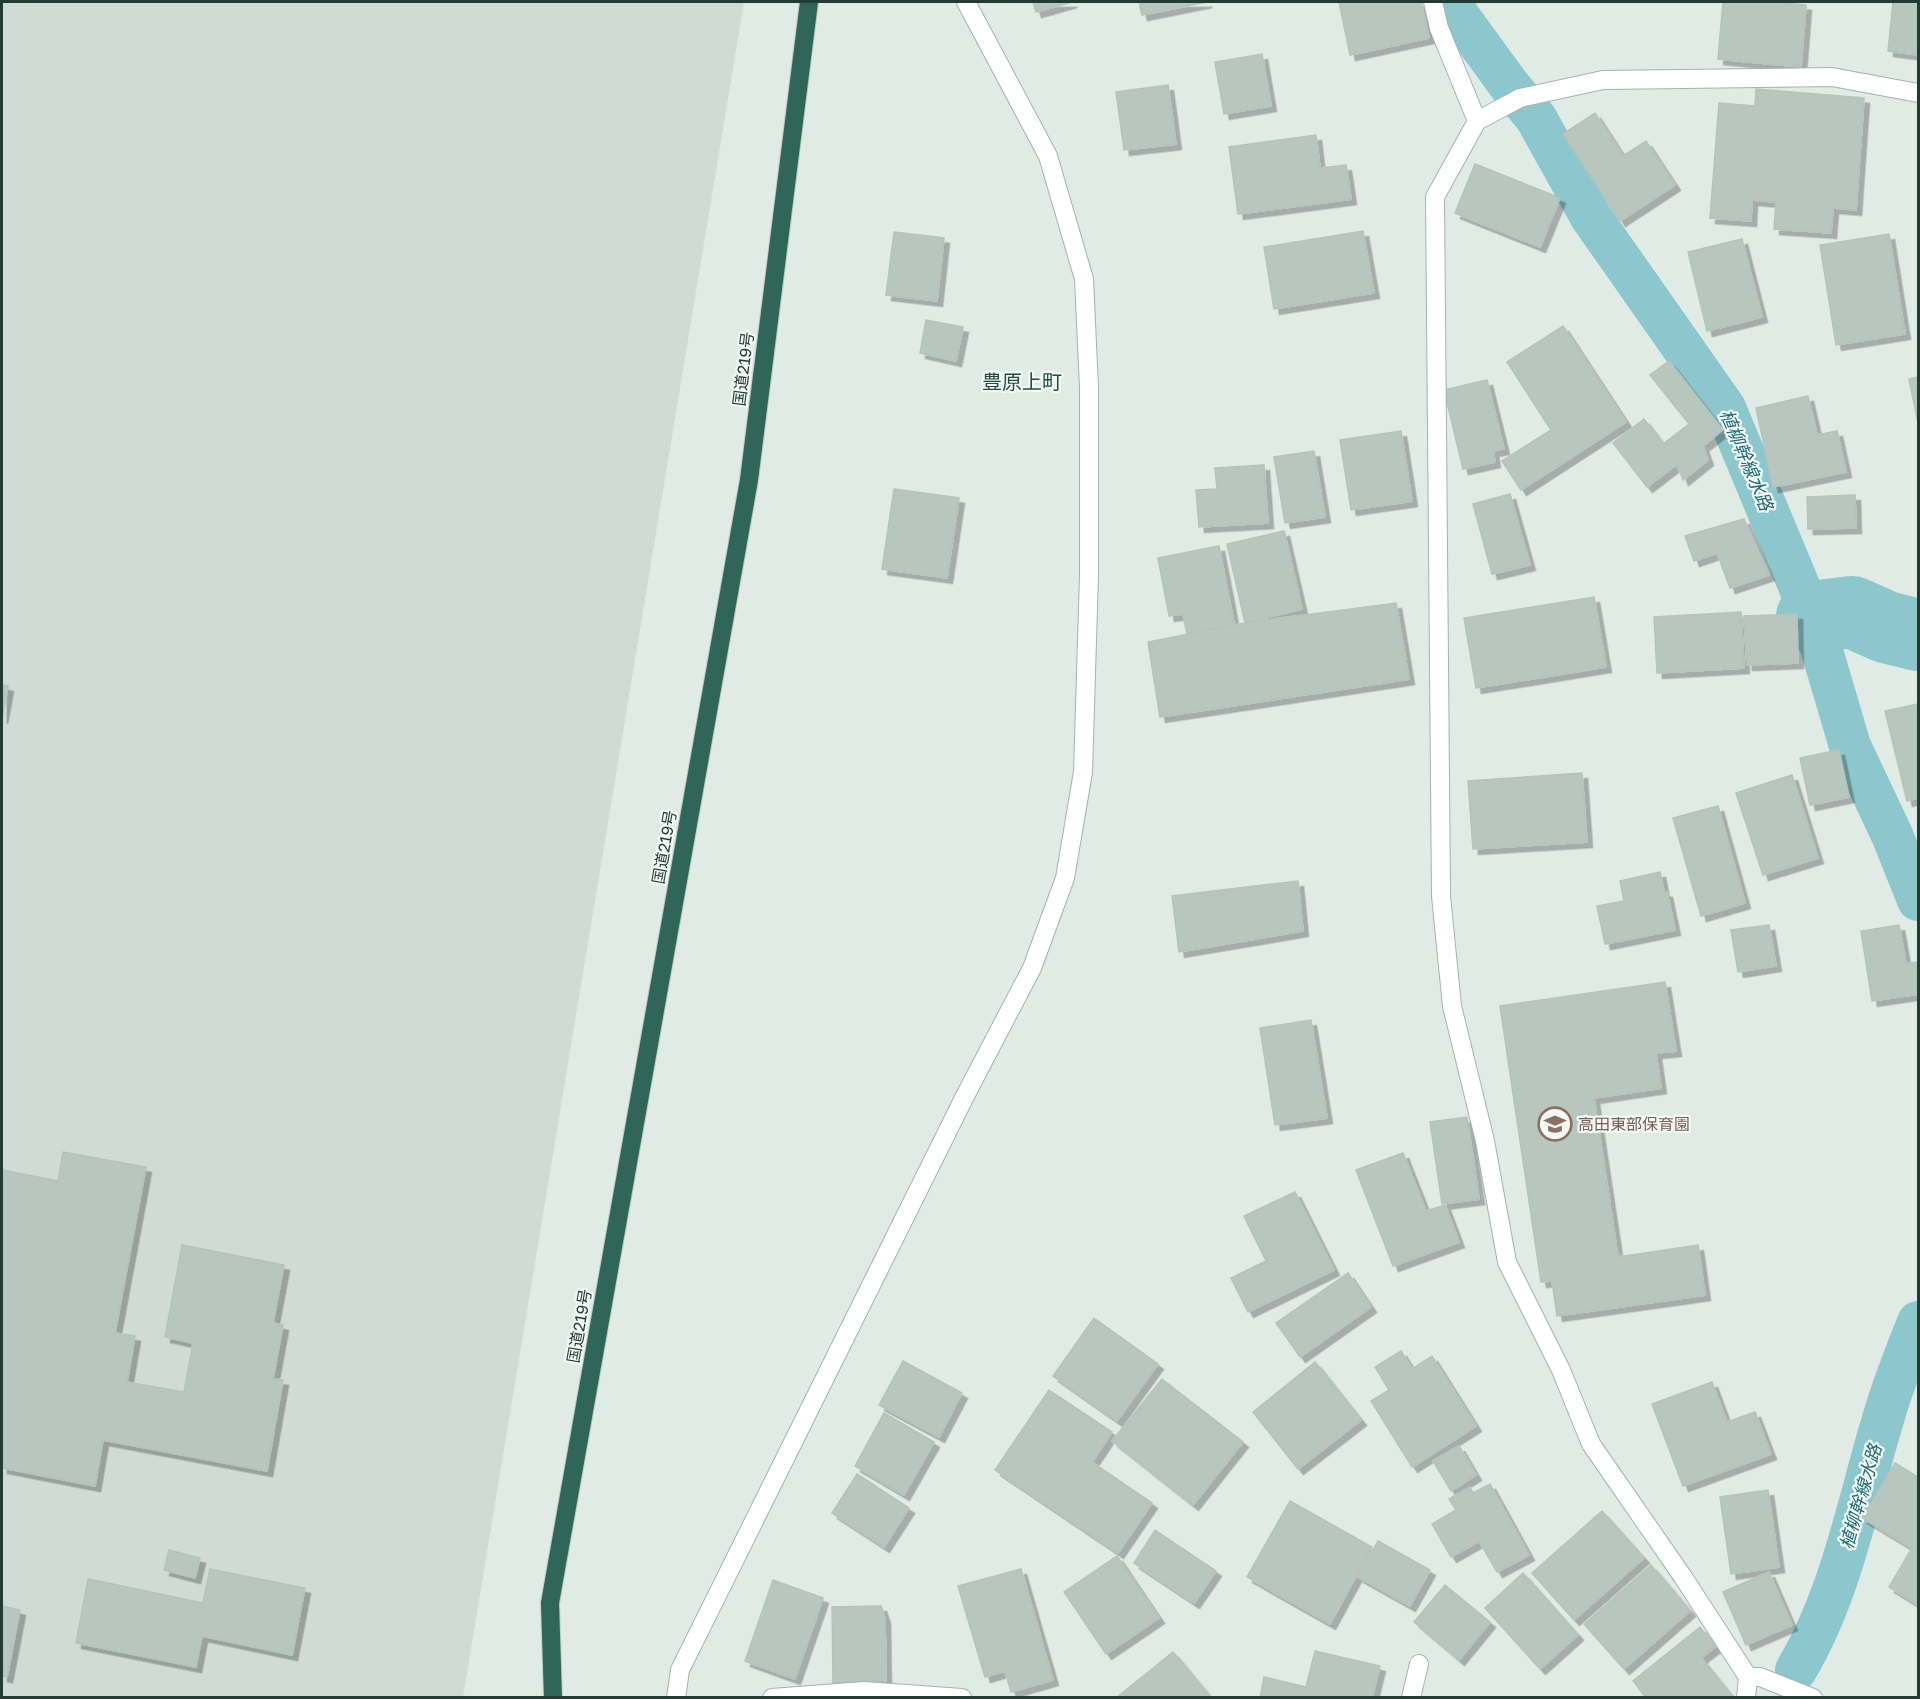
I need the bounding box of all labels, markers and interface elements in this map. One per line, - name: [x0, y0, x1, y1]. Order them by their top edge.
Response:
- street label: 国道219号: [729, 331, 757, 407]
- district label: 豊原上町: [982, 369, 1062, 393]
- water label: 植柳幹線水路: [1716, 406, 1779, 515]
- street label: 国道219号: [648, 808, 680, 886]
- school or university icon: 高田東部保育園: [1537, 1106, 1573, 1142]
- place label: 高田東部保育園: [1578, 1114, 1690, 1134]
- street label: 国道219号: [563, 1287, 595, 1365]
- water label: 植柳幹線水路: [1835, 1440, 1886, 1552]

